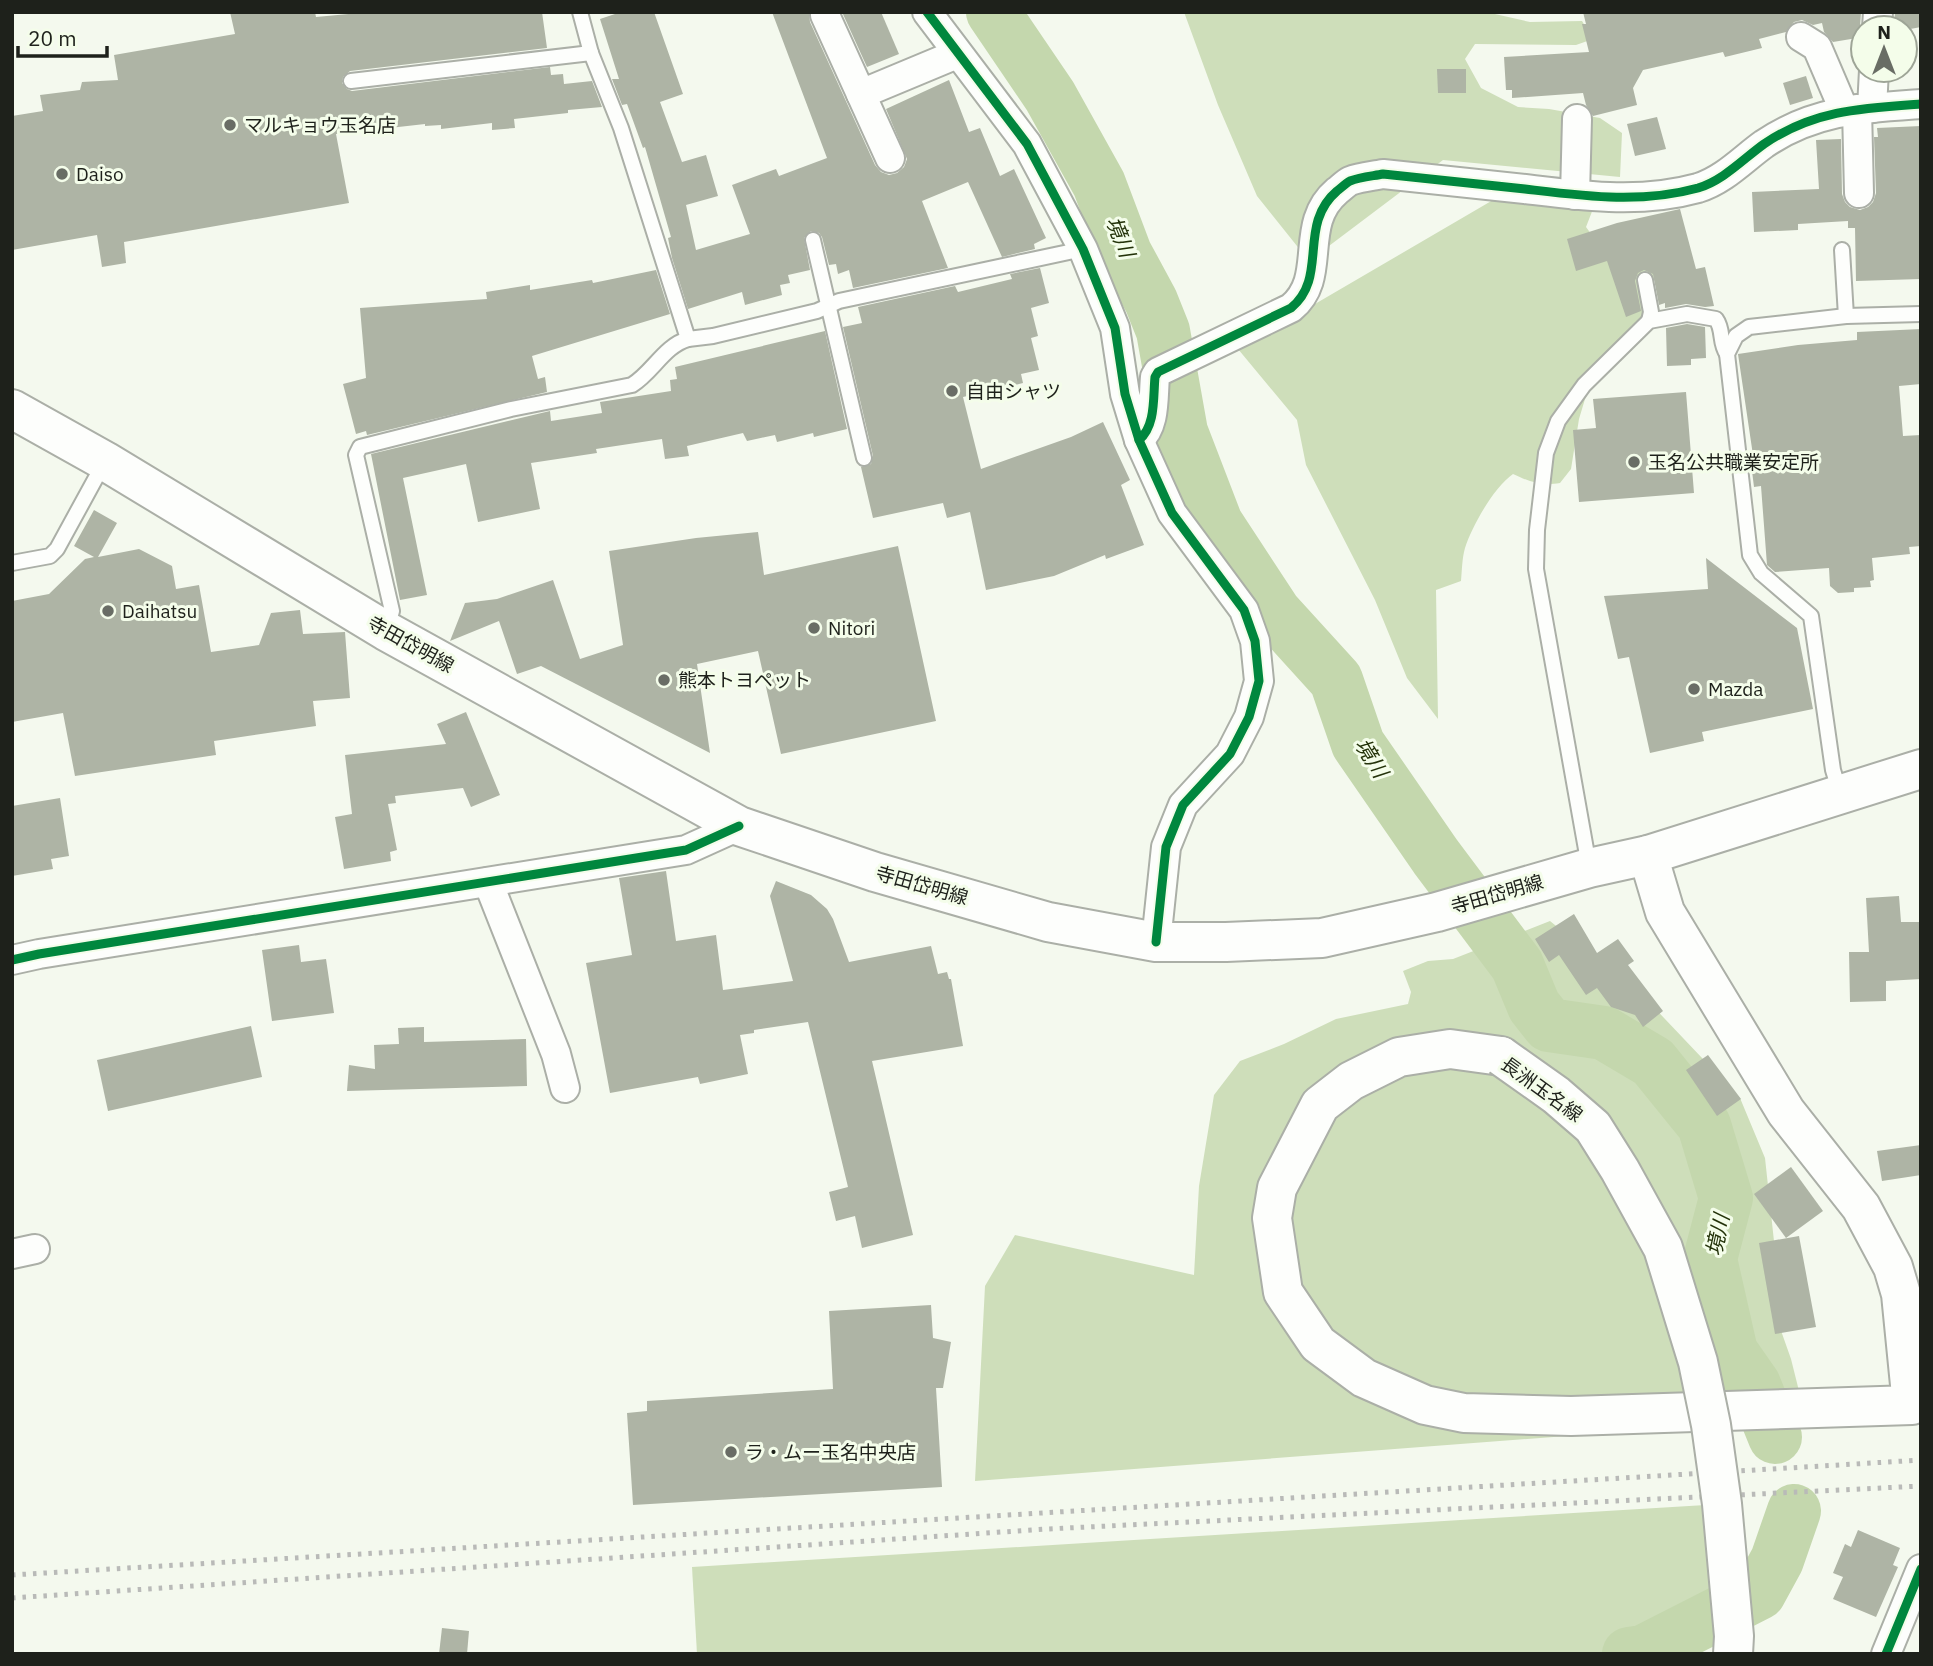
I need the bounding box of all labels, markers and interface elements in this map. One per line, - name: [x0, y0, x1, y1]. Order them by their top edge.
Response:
- scale bar: [18, 14, 107, 58]
- north arrow: [1849, 14, 1919, 84]
- text: N: [1877, 20, 1891, 44]
- text: 20 m: [28, 24, 77, 52]
- place label: マルキョウ玉名店: [244, 113, 396, 137]
- marker: マルキョウ玉名店: [222, 117, 238, 133]
- place label: Daiso: [76, 162, 124, 186]
- marker: Daiso: [54, 166, 70, 182]
- water label: 境川: [1100, 212, 1143, 263]
- place label: 自由シャツ: [966, 379, 1061, 403]
- marker: 自由シャツ: [944, 383, 960, 399]
- place label: 玉名公共職業安定所: [1648, 450, 1819, 474]
- marker: 玉名公共職業安定所: [1626, 454, 1642, 470]
- place label: Daihatsu: [122, 599, 197, 623]
- marker: Daihatsu: [100, 603, 116, 619]
- street label: 寺田岱明線: [364, 610, 458, 678]
- place label: Nitori: [828, 616, 875, 640]
- marker: Nitori: [806, 620, 822, 636]
- place label: 熊本トヨペット: [678, 668, 811, 692]
- marker: 熊本トヨペット: [656, 672, 672, 688]
- place label: Mazda: [1708, 677, 1763, 701]
- marker: Mazda: [1686, 681, 1702, 697]
- water label: 境川: [1349, 732, 1396, 784]
- street label: 寺田岱明線: [873, 860, 971, 910]
- street label: 寺田岱明線: [1448, 869, 1546, 919]
- street label: 長洲玉名線: [1497, 1051, 1587, 1127]
- water label: 境川: [1699, 1209, 1735, 1258]
- place label: ラ・ムー玉名中央店: [745, 1440, 916, 1464]
- marker: ラ・ムー玉名中央店: [723, 1444, 739, 1460]

